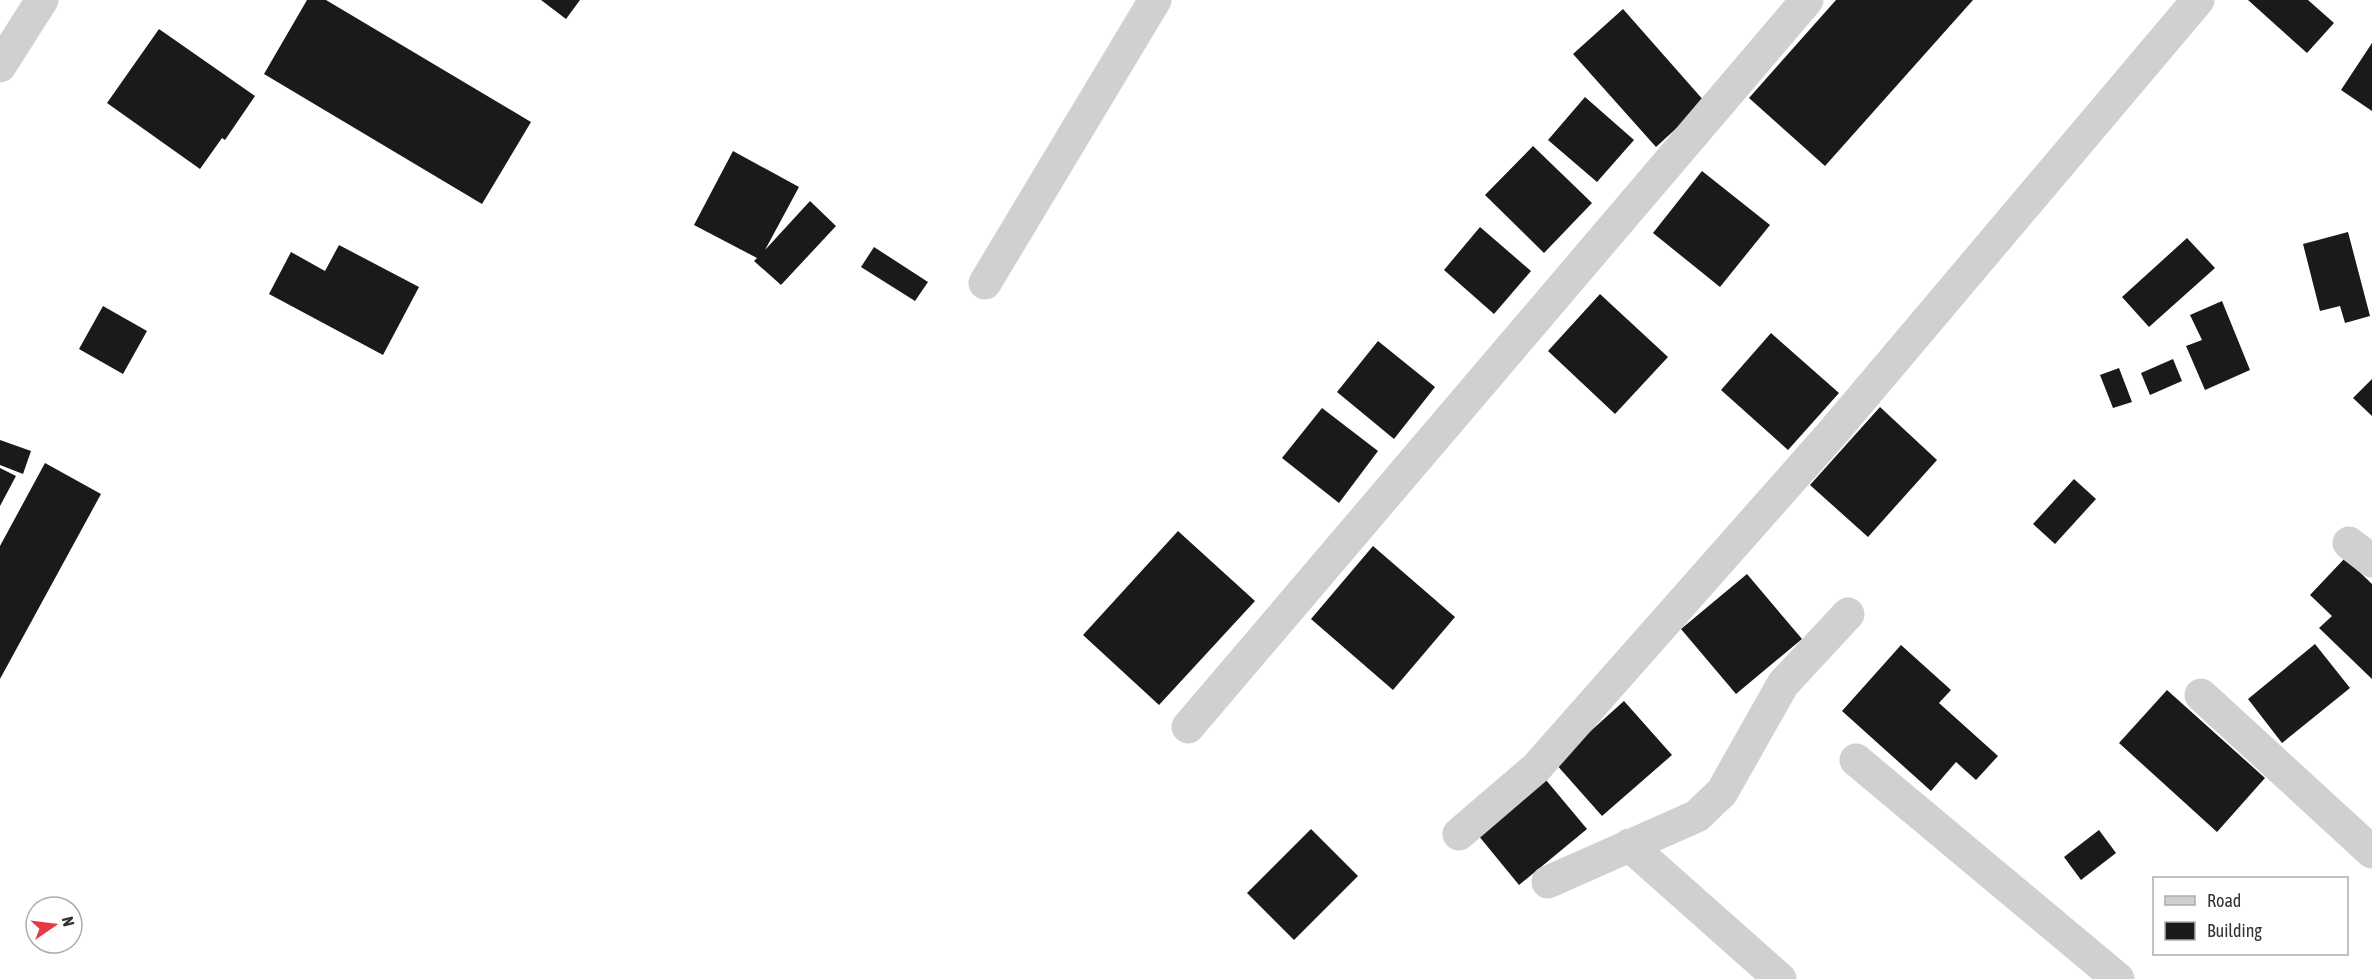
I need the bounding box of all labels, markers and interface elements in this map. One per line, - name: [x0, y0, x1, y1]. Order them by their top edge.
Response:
- legend: [2153, 877, 2348, 955]
- text: Road: [2207, 890, 2241, 911]
- north arrow: [24, 895, 84, 955]
- text: N: [59, 915, 78, 928]
- text: Building: [2207, 920, 2262, 941]

